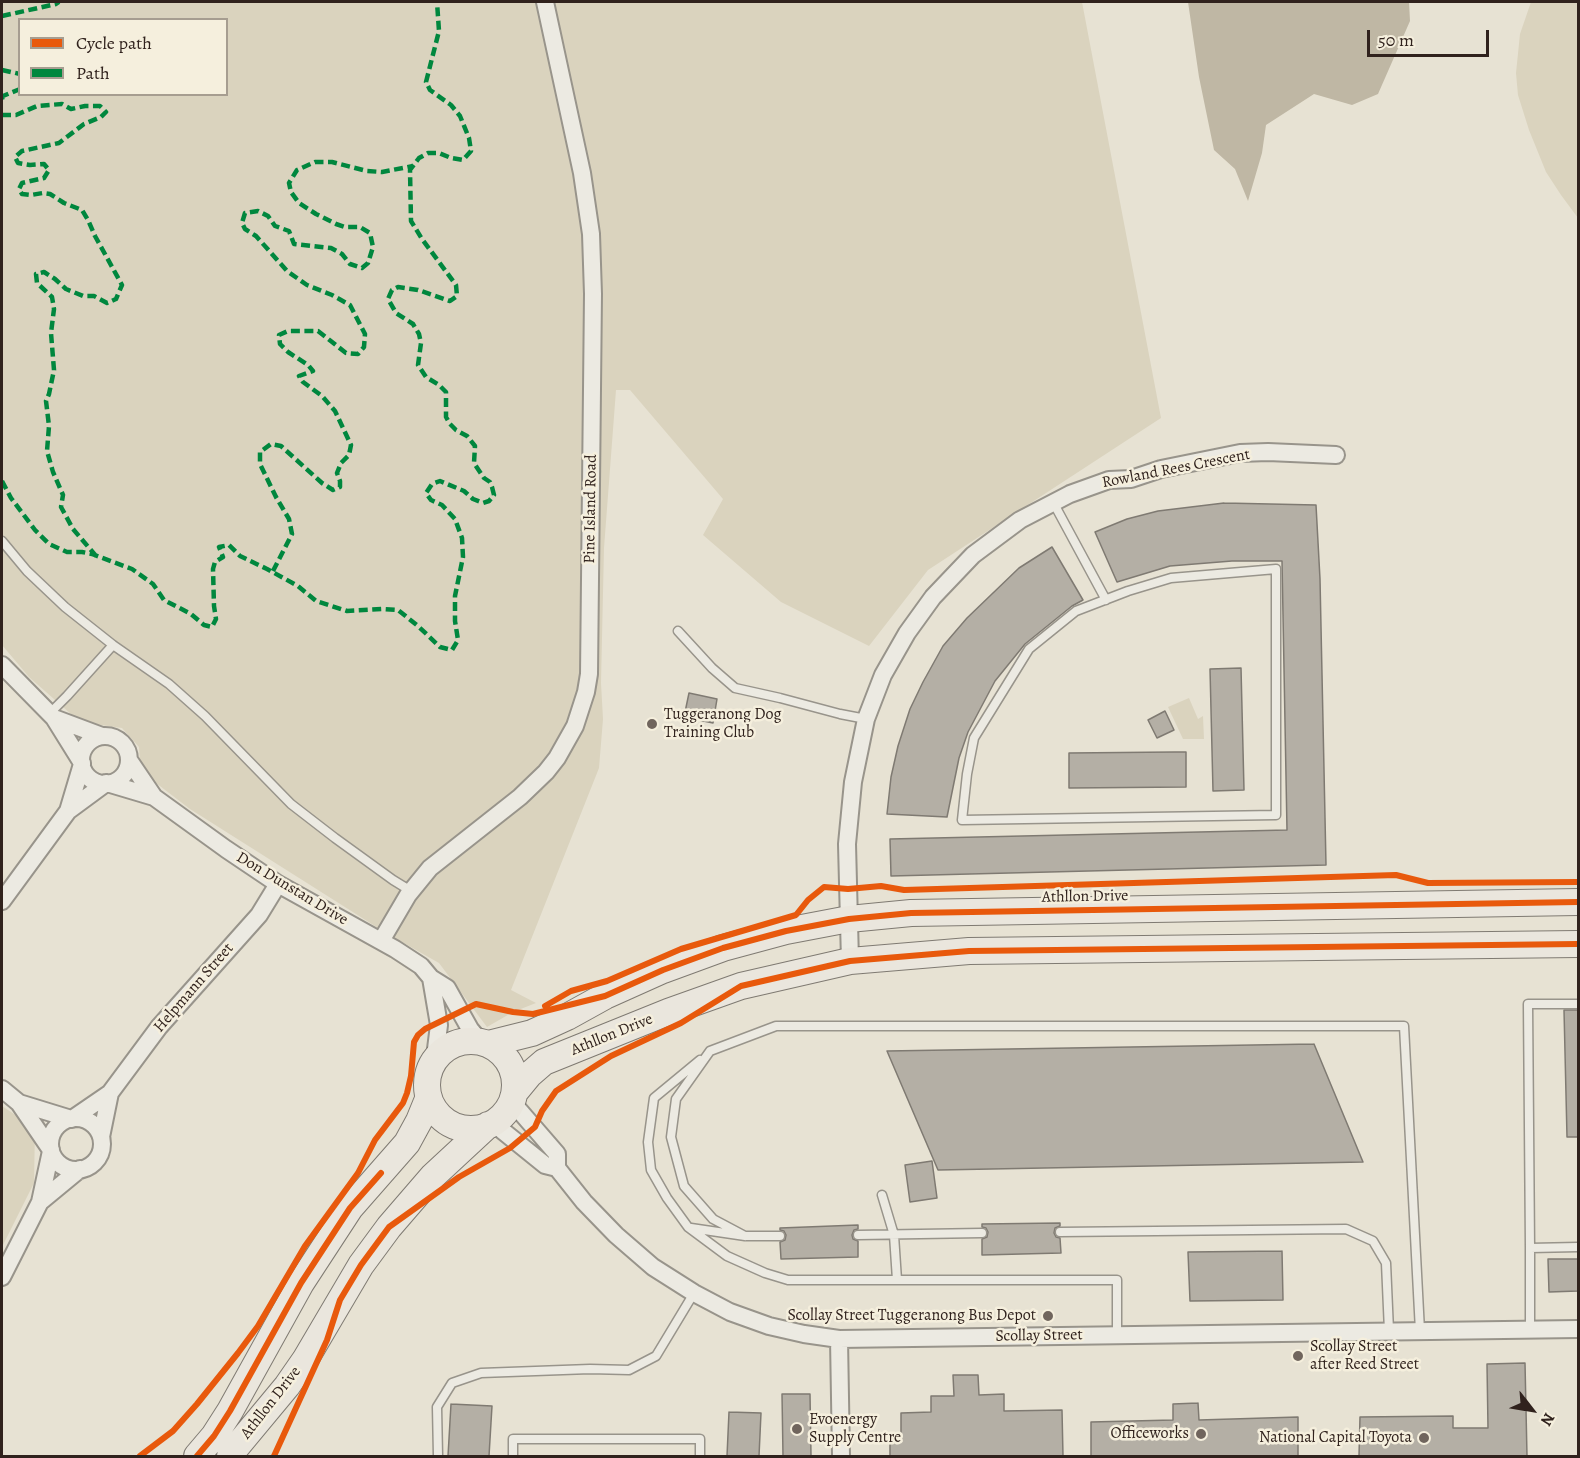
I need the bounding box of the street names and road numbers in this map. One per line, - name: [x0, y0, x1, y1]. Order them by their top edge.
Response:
- street label: Rowland Rees Crescent: [1100, 445, 1252, 493]
- street label: Pine Island Road: [580, 454, 602, 564]
- street label: Don Dunstan Drive: [233, 848, 351, 930]
- street label: Athllon Drive: [1041, 887, 1129, 907]
- street label: Helpmann Street: [150, 939, 238, 1037]
- street label: Athllon Drive: [568, 1010, 656, 1060]
- street label: Scollay Street: [995, 1326, 1083, 1346]
- street label: Athllon Drive: [237, 1363, 305, 1443]

